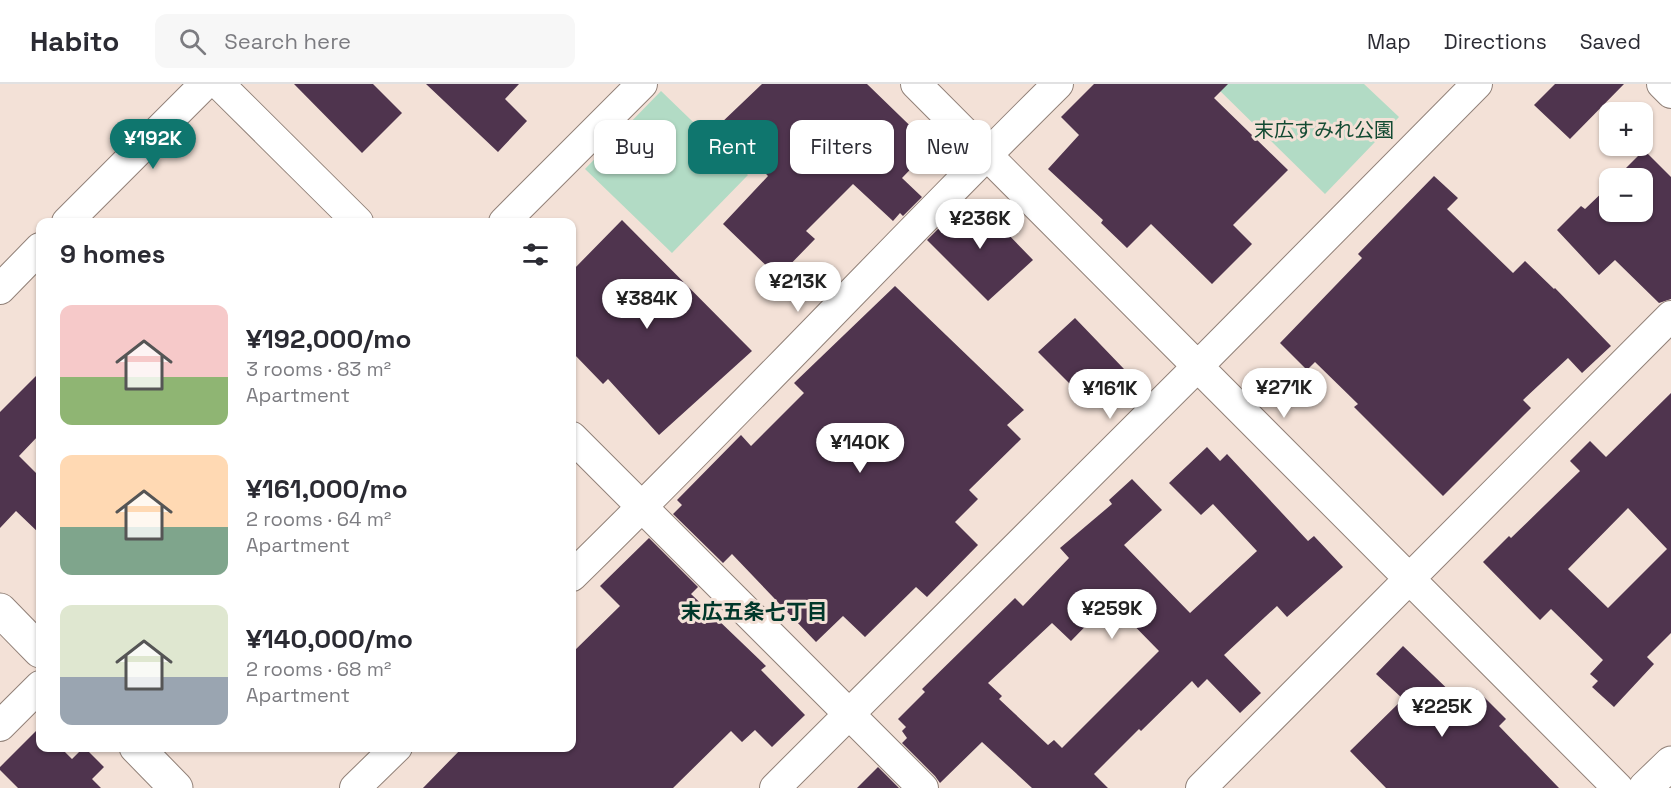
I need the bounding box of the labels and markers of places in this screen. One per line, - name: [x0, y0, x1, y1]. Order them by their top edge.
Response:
- pin: ¥192K: [111, 119, 195, 170]
- pin: ¥236K: [938, 199, 1022, 250]
- pin: ¥213K: [756, 262, 840, 313]
- pin: ¥384K: [605, 279, 689, 330]
- pin: ¥271K: [1242, 368, 1326, 419]
- pin: ¥161K: [1068, 369, 1152, 420]
- pin: ¥140K: [818, 423, 902, 474]
- pin: ¥259K: [1070, 589, 1154, 640]
- pin: ¥225K: [1400, 687, 1484, 738]

